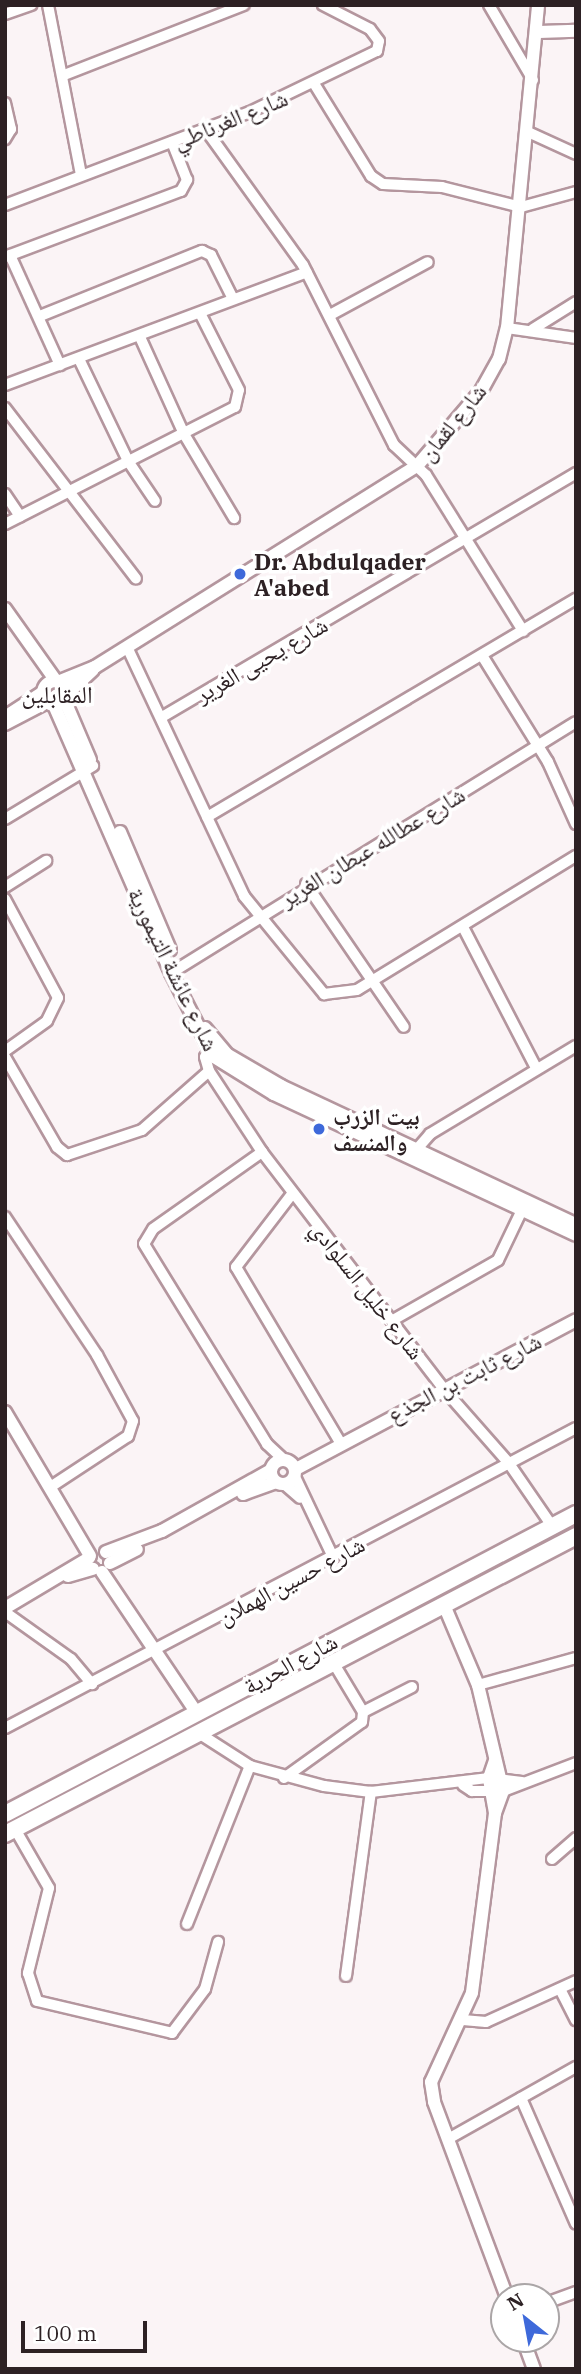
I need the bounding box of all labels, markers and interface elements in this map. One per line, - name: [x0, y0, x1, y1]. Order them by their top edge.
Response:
- street label: شارع الغرناطي: [169, 83, 291, 155]
- street label: شارع لقمان: [412, 378, 492, 466]
- place label: Dr. Abdulqader A'abed: [254, 547, 426, 601]
- marker: Dr. Abdulqader A'abed: [232, 566, 248, 582]
- street label: شارع يحيى الغرير: [190, 610, 332, 708]
- district label: المقابلين: [21, 681, 93, 709]
- street label: شارع عطالله عبطان الغرير: [274, 780, 470, 912]
- street label: شارع عائشة التيمورية: [123, 883, 225, 1055]
- place label: بيت الزرب والمنسف: [333, 1102, 420, 1156]
- marker: بيت الزرب والمنسف: [311, 1121, 327, 1137]
- street label: شارع خليل السلوادي: [305, 1215, 431, 1365]
- street label: شارع ثابت بن الجذع: [383, 1326, 545, 1428]
- street label: شارع حسين الهملان: [213, 1530, 369, 1630]
- street label: شارع الحرية: [238, 1627, 342, 1699]
- north arrow: [490, 2283, 560, 2353]
- text: N: [503, 2288, 528, 2316]
- scale bar: [24, 2308, 150, 2352]
- text: 100 m: [34, 2319, 97, 2347]

